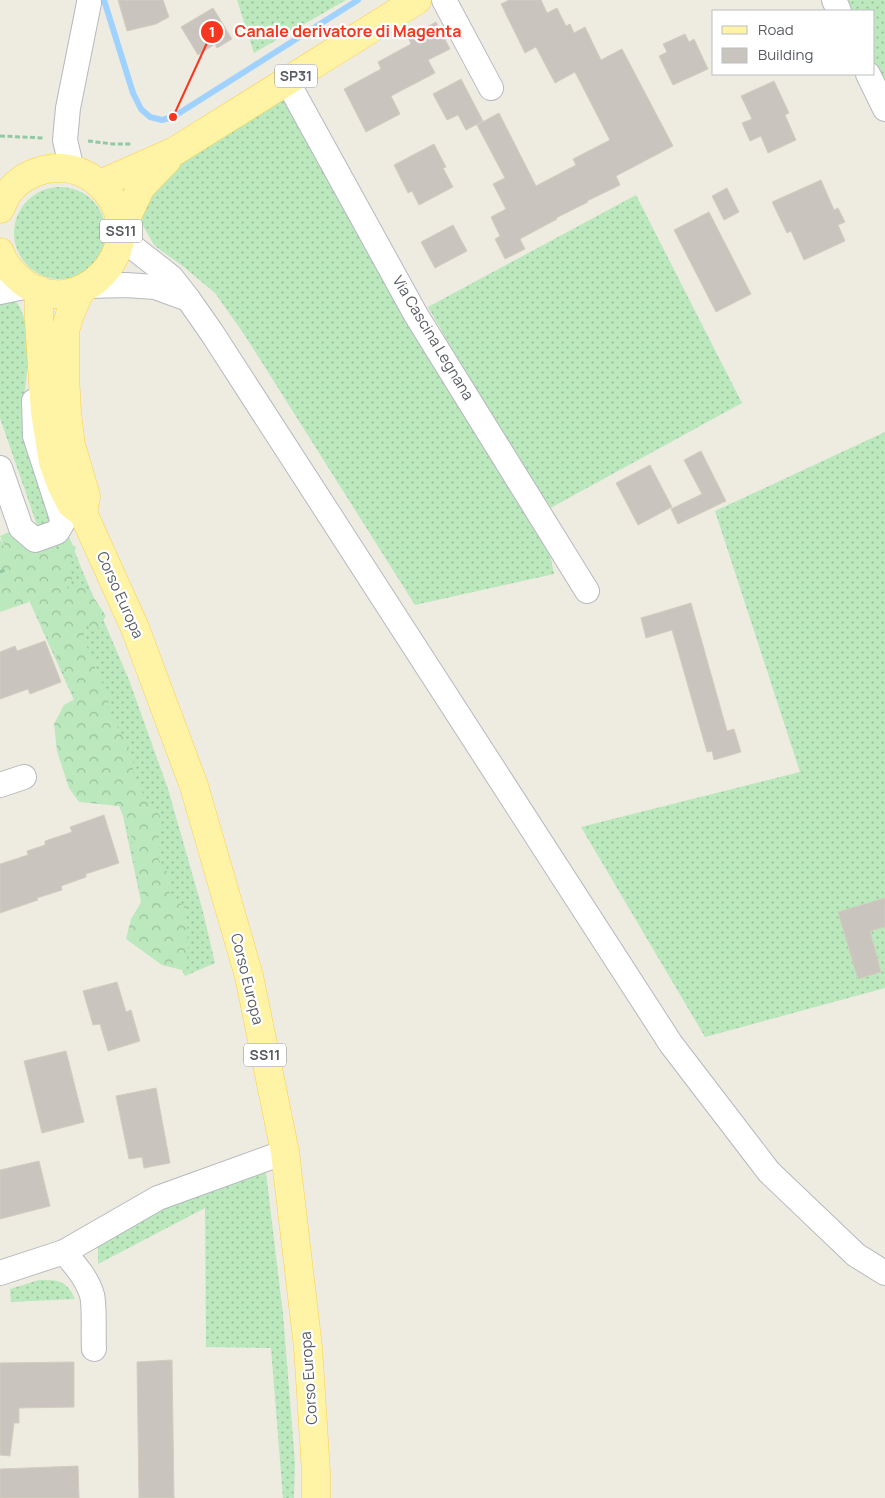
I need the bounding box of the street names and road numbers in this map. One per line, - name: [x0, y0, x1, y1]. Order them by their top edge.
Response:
- road number: SP31: [275, 64, 317, 88]
- road number: SS11: [100, 220, 142, 242]
- street label: Via Cascina Legnana: [388, 271, 479, 404]
- street label: Corso Europa: [92, 548, 149, 642]
- street label: Corso Europa: [226, 931, 269, 1027]
- road number: SS11: [244, 1044, 286, 1066]
- street label: Corso Europa: [295, 1331, 322, 1425]

